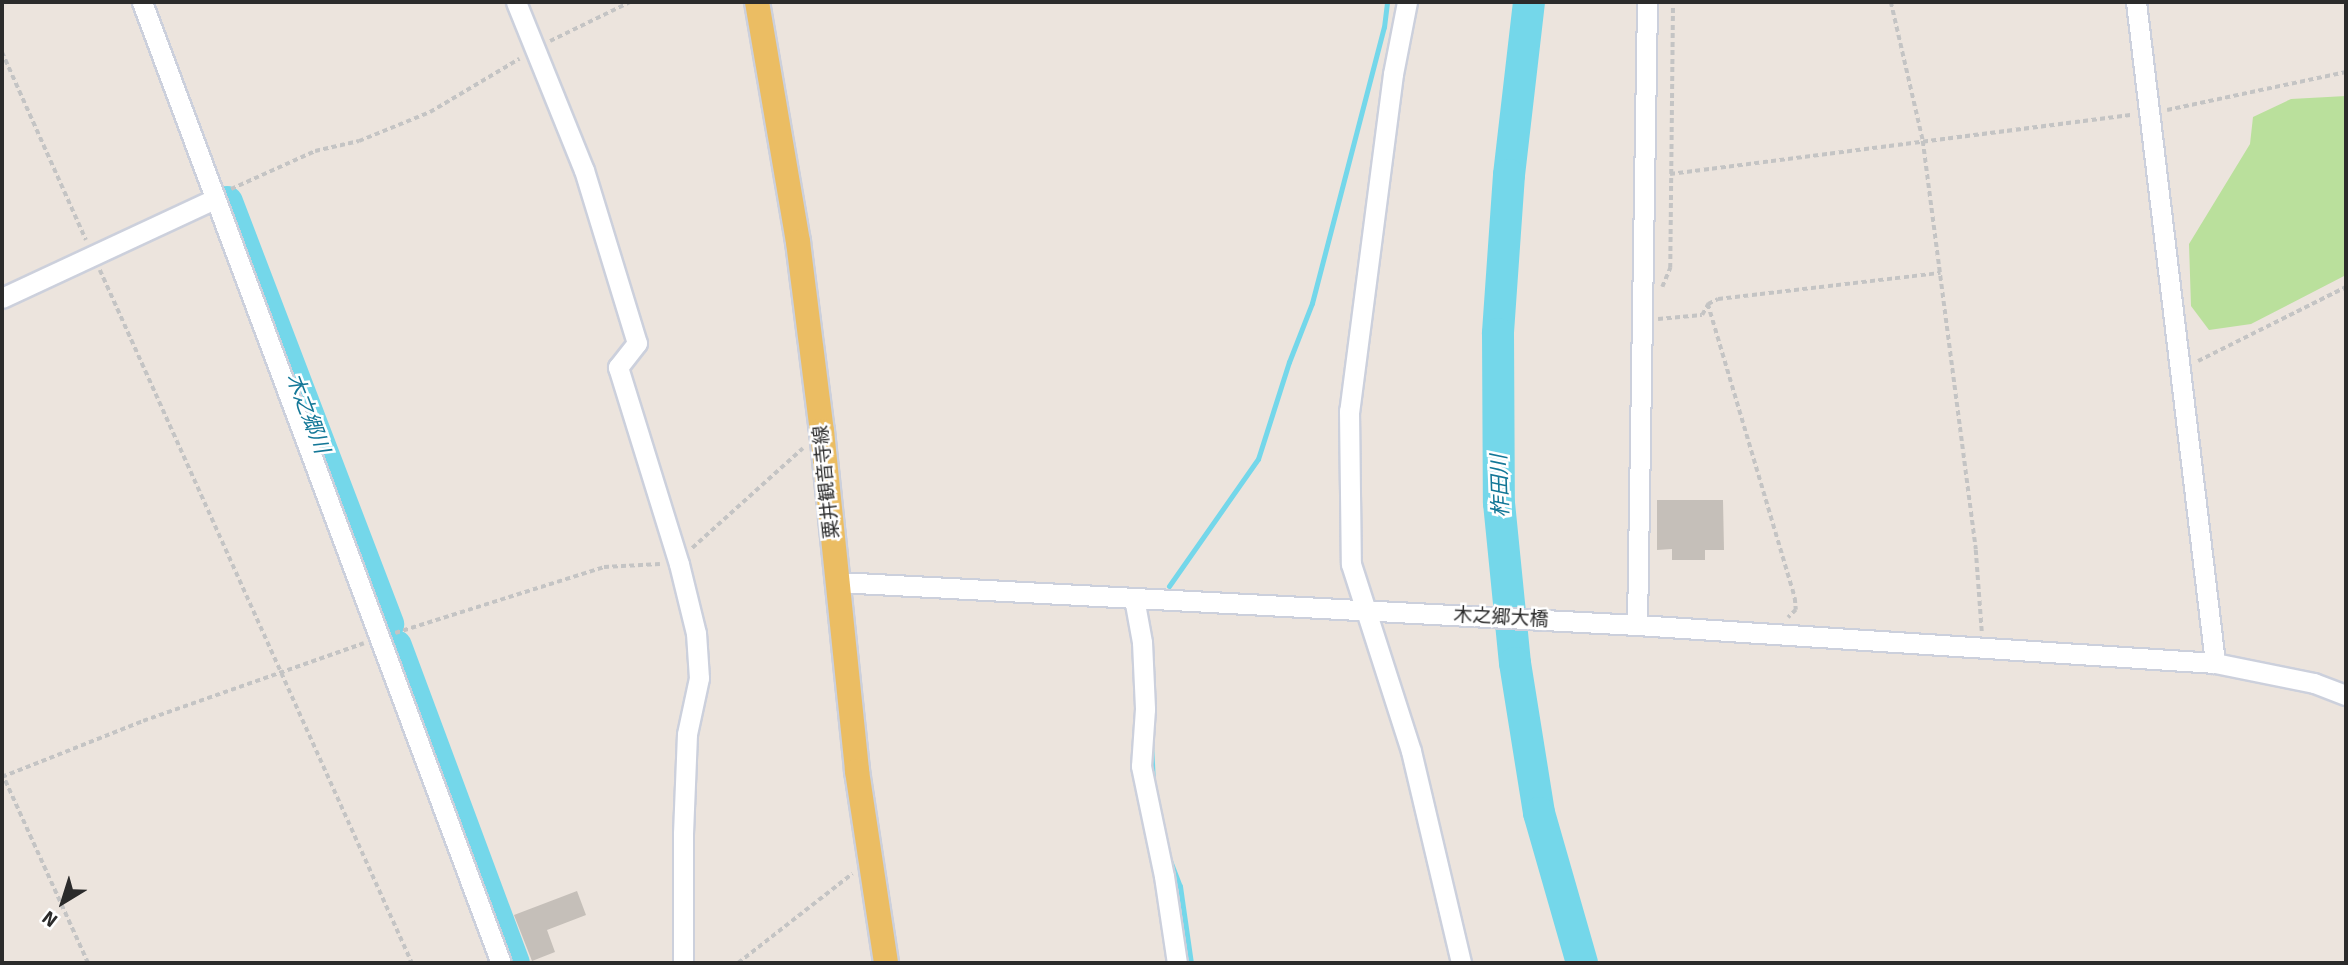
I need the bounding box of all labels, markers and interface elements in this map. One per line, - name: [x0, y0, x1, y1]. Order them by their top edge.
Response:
- water label: 木之郷川: [281, 369, 335, 457]
- street label: 粟井観音寺線: [810, 424, 844, 540]
- water label: 柞田川: [1486, 454, 1514, 518]
- street label: 木之郷大橋: [1453, 604, 1549, 632]
- north arrow: [28, 867, 98, 937]
- text: N: [37, 905, 63, 932]

